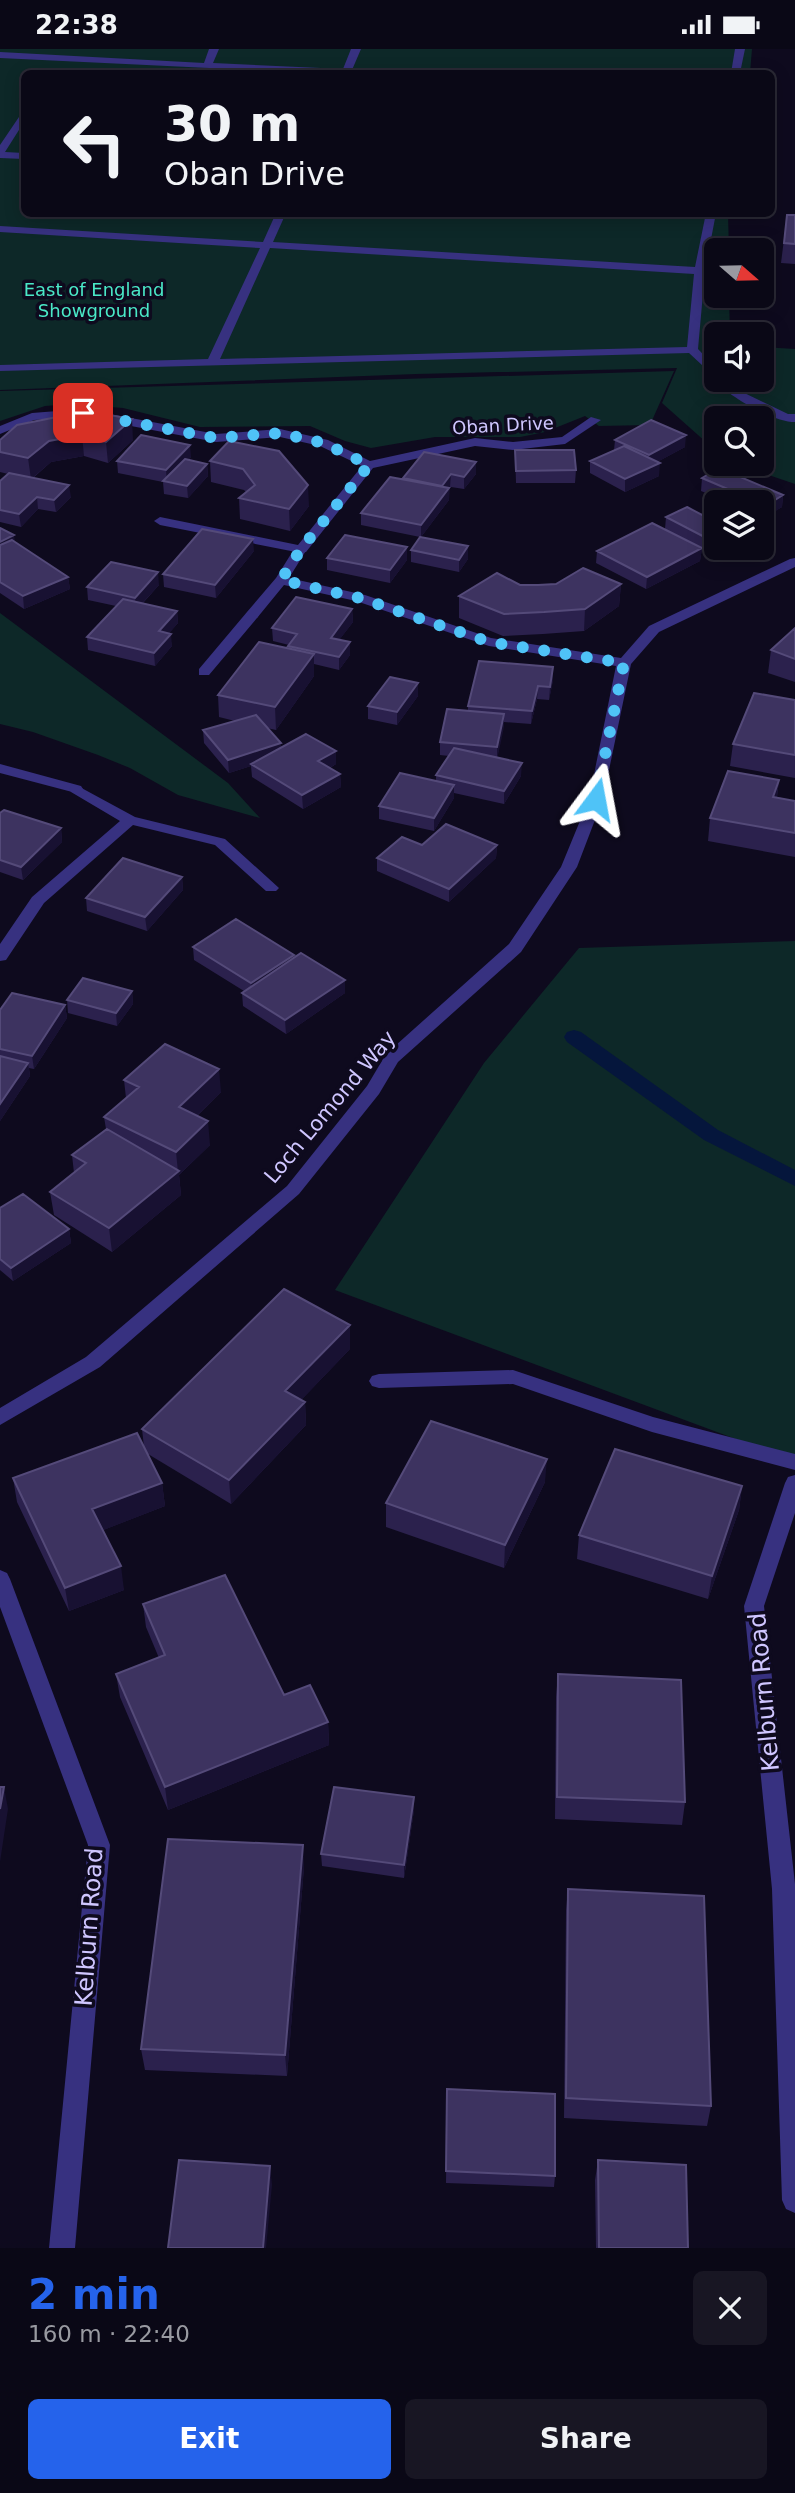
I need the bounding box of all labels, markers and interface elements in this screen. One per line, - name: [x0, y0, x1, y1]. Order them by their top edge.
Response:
- text: 22:38: [35, 10, 118, 40]
- text: 30 m: [164, 96, 300, 153]
- icon: left: [49, 98, 140, 189]
- text: Oban Drive: [164, 155, 345, 193]
- north arrow: [704, 238, 774, 308]
- map controls: [704, 238, 774, 560]
- park label: East of England Showground: [24, 279, 164, 321]
- button: sound: [704, 322, 774, 392]
- pin: [53, 383, 113, 443]
- icon: arrive: [64, 394, 102, 432]
- button: search: [704, 406, 774, 476]
- street label: Oban Drive: [452, 412, 554, 438]
- button: layers: [704, 490, 774, 560]
- position arrow: [559, 762, 633, 836]
- street label: Loch Lomond Way: [259, 1026, 401, 1188]
- street label: Kelburn Road: [743, 1612, 785, 1772]
- street label: Kelburn Road: [69, 1847, 109, 2007]
- text: 2 min: [28, 2270, 160, 2319]
- button: close: [693, 2271, 767, 2345]
- text: 160 m · 22:40: [28, 2321, 190, 2347]
- button: Exit: [28, 2399, 391, 2479]
- button: Share: [405, 2399, 767, 2479]

